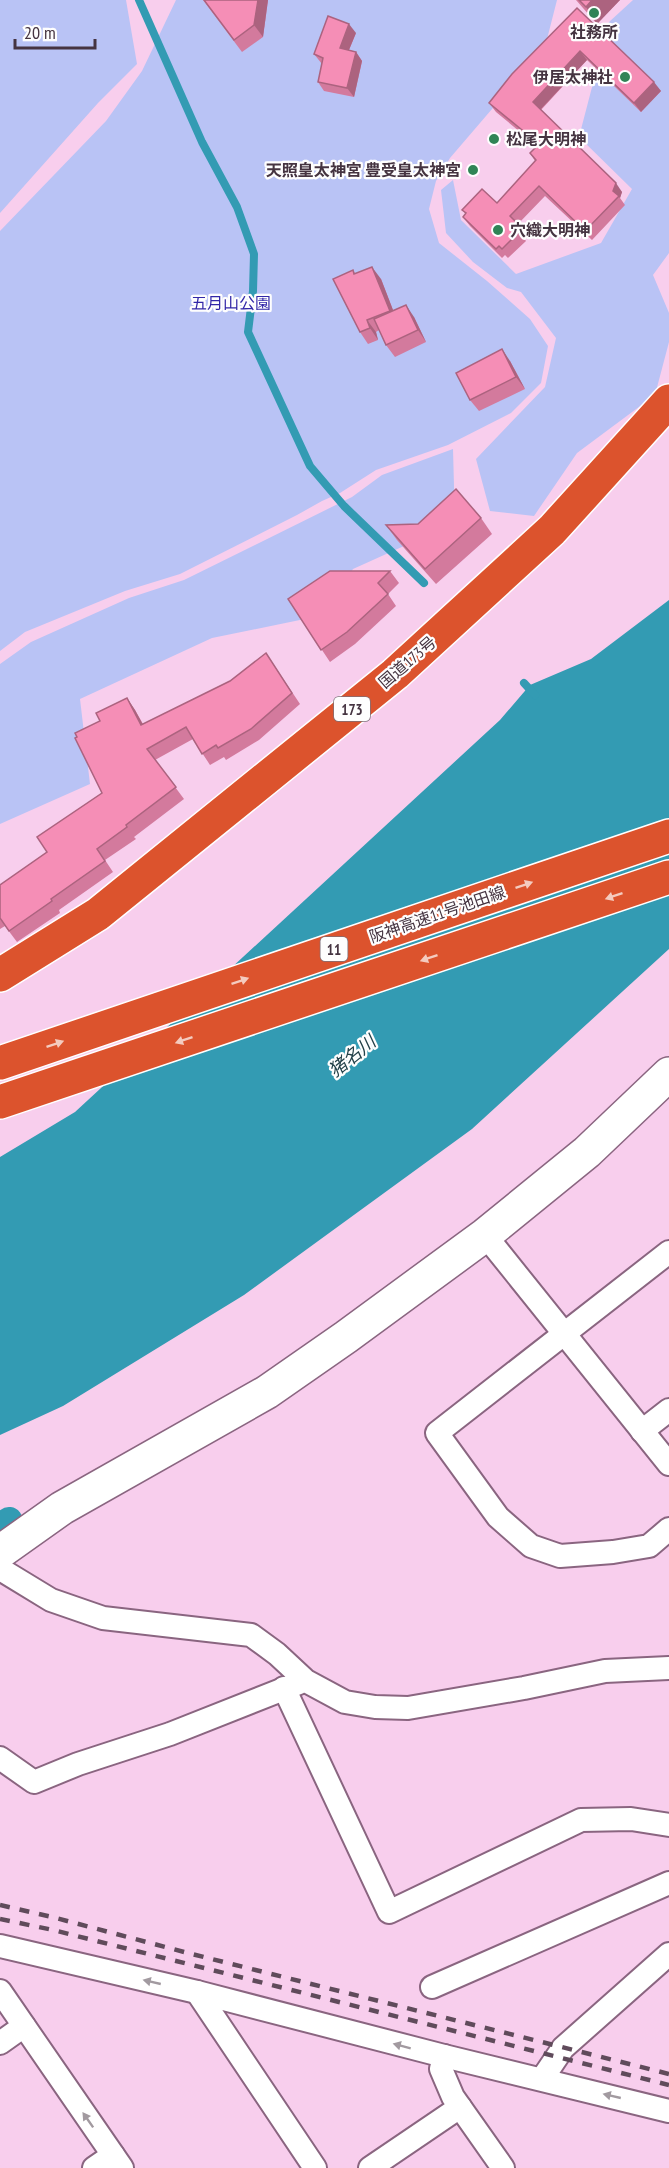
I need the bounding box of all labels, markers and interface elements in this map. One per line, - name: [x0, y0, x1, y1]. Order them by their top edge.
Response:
- marker: 社務所: [587, 6, 601, 20]
- scale bar: [15, 12, 94, 50]
- text: 20 m: [24, 21, 56, 44]
- place label: 社務所: [570, 22, 618, 42]
- place label: 伊居太神社: [532, 67, 613, 87]
- marker: 伊居太神社: [618, 70, 632, 84]
- place label: 松尾大明神: [506, 129, 586, 149]
- marker: 松尾大明神: [487, 132, 501, 146]
- place label: 天照皇太神宮 豊受皇太神宮: [266, 160, 461, 180]
- marker: 天照皇太神宮 豊受皇太神宮: [466, 163, 480, 177]
- place label: 穴織大明神: [510, 220, 590, 240]
- marker: 穴織大明神: [491, 223, 505, 237]
- park label: 五月山公園: [191, 293, 271, 313]
- street label: 国道173号: [374, 632, 440, 692]
- road number: 173: [334, 697, 370, 721]
- one-way arrow: [515, 879, 533, 889]
- street label: 阪神高速11号池田線: [366, 881, 508, 947]
- one-way arrow: [604, 891, 622, 901]
- road number: 11: [320, 937, 348, 961]
- one-way arrow: [420, 953, 438, 963]
- one-way arrow: [231, 976, 249, 986]
- water label: 猪名川: [324, 1029, 382, 1082]
- one-way arrow: [175, 1035, 193, 1045]
- one-way arrow: [46, 1038, 64, 1048]
- one-way arrow: [143, 1977, 162, 1986]
- one-way arrow: [393, 2040, 411, 2050]
- one-way arrow: [603, 2090, 622, 2100]
- one-way arrow: [83, 2111, 94, 2128]

